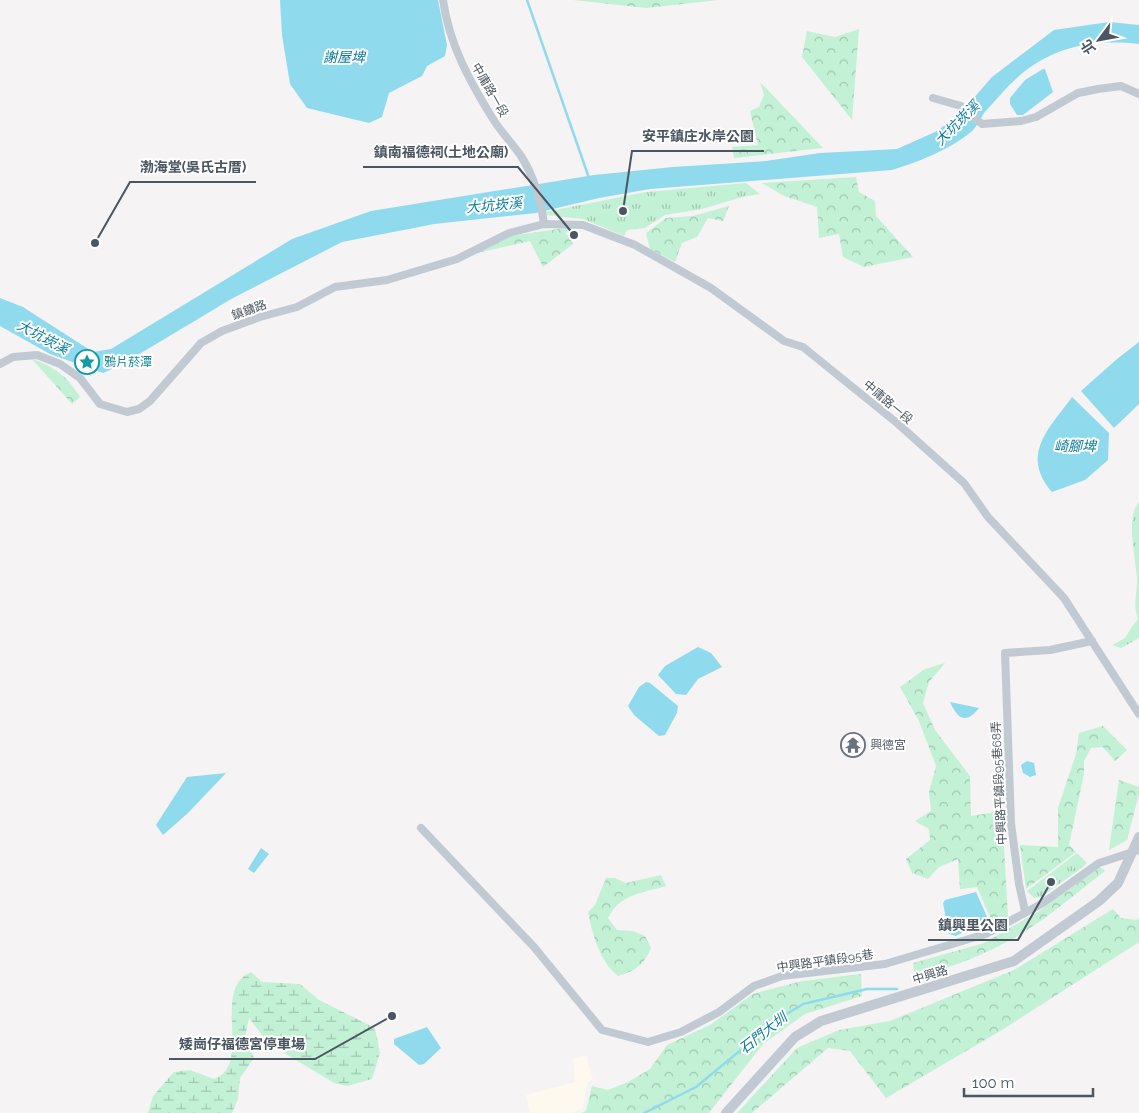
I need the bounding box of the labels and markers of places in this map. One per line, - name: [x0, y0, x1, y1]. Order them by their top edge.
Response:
- callout: 安平鎮庄水岸公園: [632, 122, 764, 151]
- callout: 鎮南福德祠(土地公廟): [363, 138, 518, 167]
- callout: 渤海堂(吳氏古厝): [130, 153, 256, 182]
- place icon: 鴉片菸潭: [74, 349, 100, 375]
- place label: 鴉片菸潭: [104, 355, 152, 369]
- temple icon: 興德宮: [840, 732, 866, 758]
- place label: 興德宮: [870, 738, 906, 752]
- callout: 鎮興里公園: [928, 911, 1018, 940]
- callout: 矮崗仔福德宮停車場: [169, 1030, 315, 1059]

